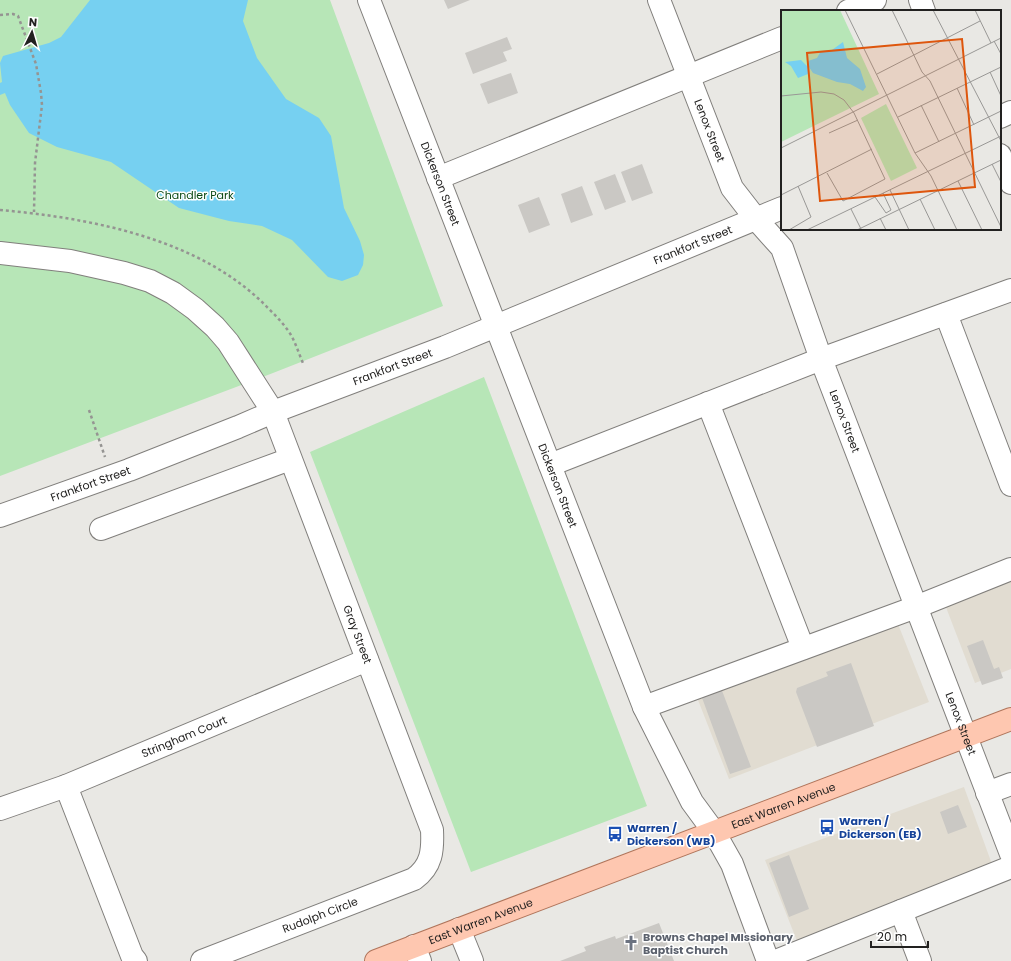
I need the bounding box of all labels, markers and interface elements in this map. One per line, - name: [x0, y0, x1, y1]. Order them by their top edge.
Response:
- inset map: [781, 10, 1001, 230]
- north arrow: [12, 12, 52, 52]
- text: N: [28, 14, 38, 30]
- street label: Lenox Street: [690, 97, 729, 164]
- street label: Dickerson Street: [417, 139, 464, 228]
- park label: Chandler Park: [156, 187, 234, 203]
- street label: Frankfort Street: [651, 221, 734, 268]
- street label: Frankfort Street: [351, 345, 435, 389]
- street label: Lenox Street: [826, 387, 864, 455]
- street label: Dickerson Street: [534, 441, 581, 530]
- street label: Frankfort Street: [48, 462, 133, 505]
- street label: Gray Street: [339, 603, 376, 666]
- street label: Lenox Street: [942, 690, 980, 757]
- street label: Stringham Court: [139, 712, 229, 762]
- street label: East Warren Avenue: [729, 779, 838, 833]
- place label: Warren / Dickerson (EB): [839, 813, 922, 842]
- bus stop icon: Warren / Dickerson (EB): [818, 818, 836, 836]
- place label: Warren / Dickerson (WB): [627, 820, 715, 849]
- bus stop icon: Warren / Dickerson (WB): [606, 825, 624, 843]
- street label: Rudolph Circle: [280, 893, 360, 937]
- street label: East Warren Avenue: [426, 894, 535, 948]
- scale bar: [871, 923, 928, 949]
- text: 20 m: [877, 928, 907, 945]
- place label: Browns Chapel MIssionary Baptist Church: [643, 929, 793, 958]
- church icon: Browns Chapel MIssionary Baptist Church: [622, 934, 640, 952]

